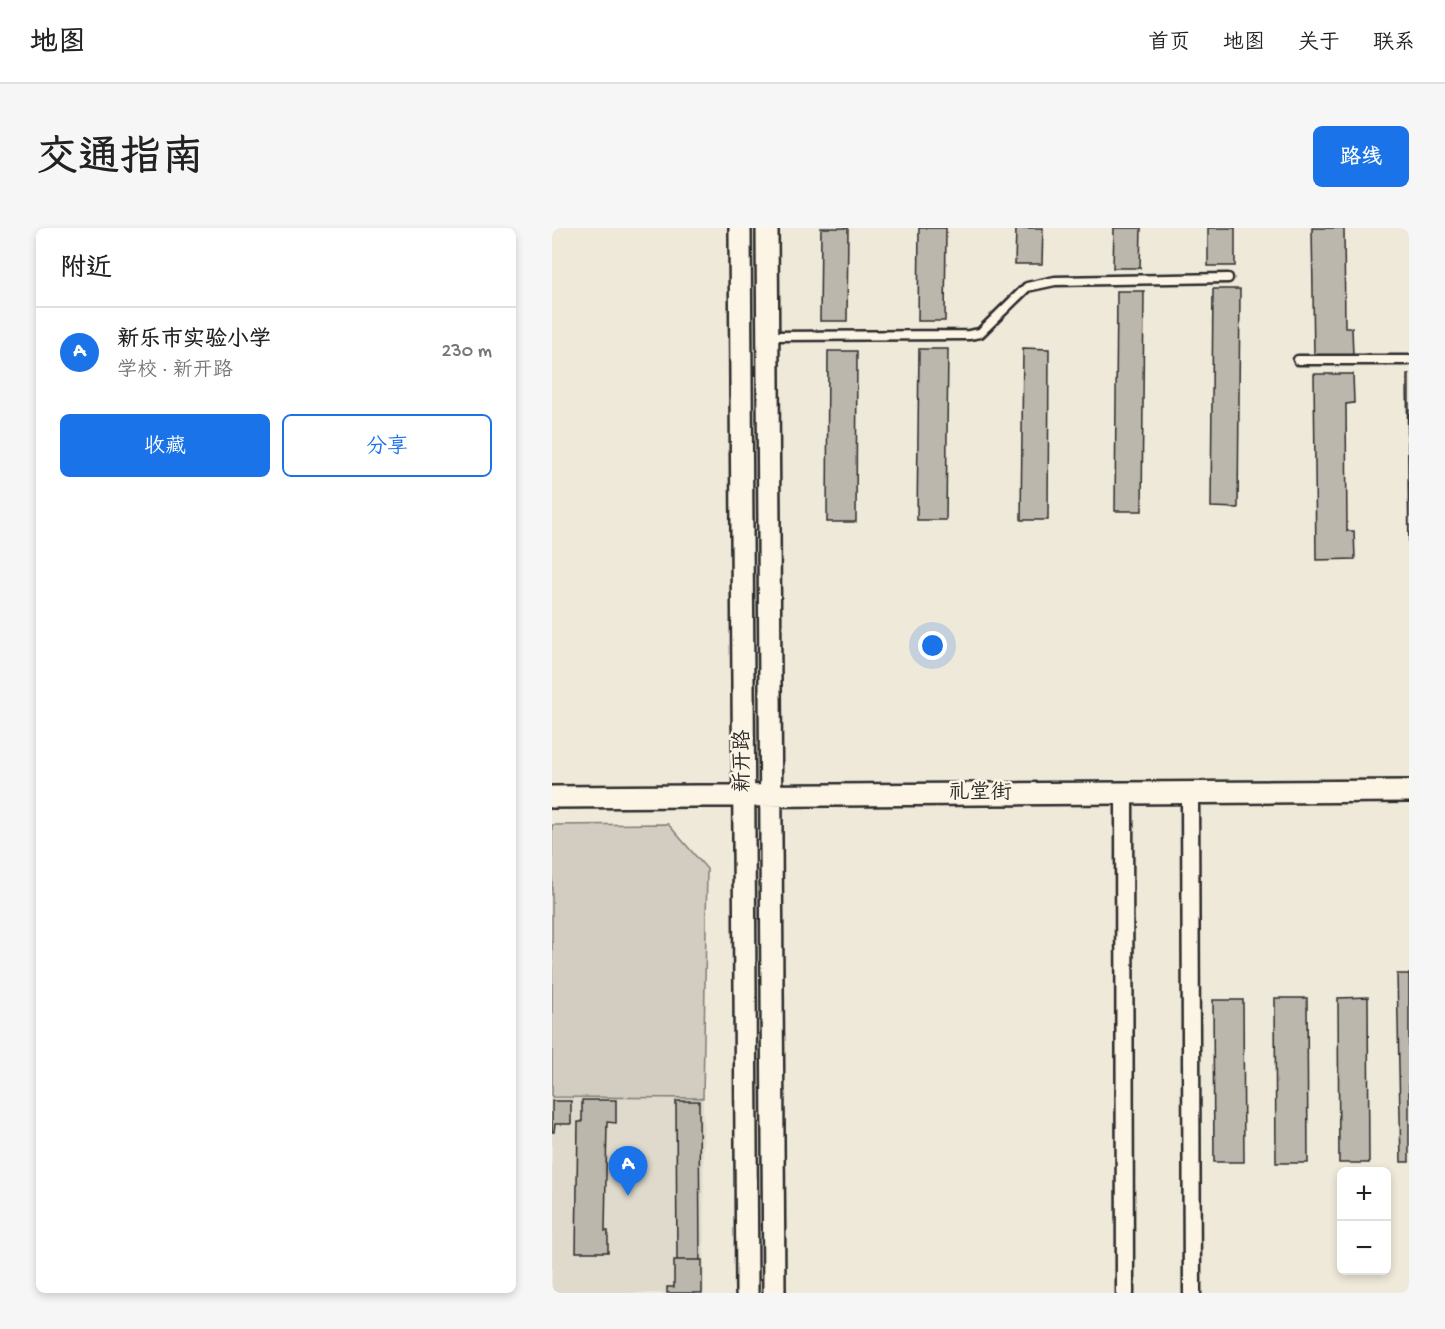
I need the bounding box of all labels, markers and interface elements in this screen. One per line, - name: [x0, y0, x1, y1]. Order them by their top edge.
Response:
- text: 地图: [30, 28, 86, 61]
- text: 首页: [1148, 32, 1190, 57]
- text: 地图: [1223, 32, 1265, 57]
- text: 关于: [1298, 32, 1340, 57]
- text: 联系: [1373, 32, 1415, 57]
- button: 路线: [1313, 126, 1409, 187]
- text: 交通指南: [36, 137, 204, 186]
- text: 附近: [60, 255, 112, 286]
- text: 新乐市实验小学: [117, 328, 271, 354]
- text: A: [74, 341, 85, 364]
- text: 230 m: [442, 341, 492, 364]
- text: 学校 · 新开路: [117, 360, 233, 383]
- button: 收藏: [60, 414, 270, 477]
- button: 分享: [282, 414, 492, 477]
- your location: [918, 631, 947, 660]
- street label: 新开路: [730, 730, 757, 793]
- street label: 礼堂街: [949, 780, 1012, 807]
- pin: A: [608, 1146, 648, 1196]
- map controls: [1337, 1167, 1391, 1275]
- button: +: [1337, 1167, 1391, 1221]
- button: −: [1337, 1221, 1391, 1275]

